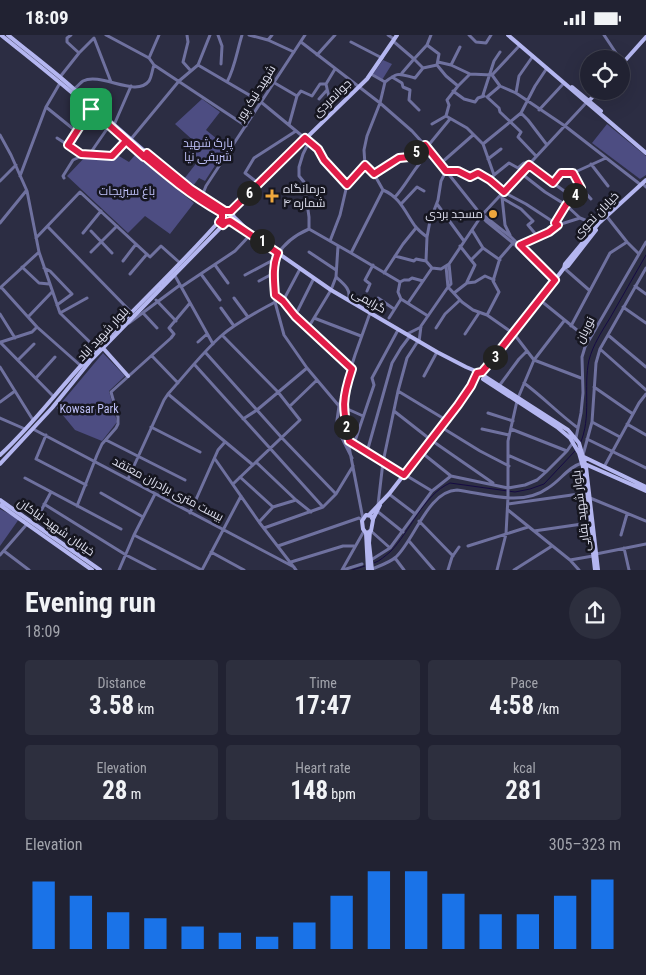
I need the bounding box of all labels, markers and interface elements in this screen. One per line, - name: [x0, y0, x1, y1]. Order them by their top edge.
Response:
- text: 18:09: [25, 6, 69, 29]
- map controls: [580, 50, 630, 100]
- button: locate: [580, 50, 630, 100]
- street label: شهید نیک پور: [233, 62, 280, 125]
- street label: جوانمردی: [310, 76, 354, 120]
- pin: [70, 88, 112, 130]
- icon: arrive: [77, 95, 105, 123]
- park label: پارک شهید شریفی نیا: [183, 136, 234, 164]
- pin: 5: [404, 139, 428, 165]
- text: 5: [413, 144, 420, 160]
- pin: 6: [236, 181, 262, 205]
- place label: درمانگاه شماره ۴: [283, 182, 326, 210]
- pin: 4: [562, 183, 588, 207]
- park label: باغ سبزیجات: [99, 184, 155, 199]
- text: 6: [246, 185, 253, 201]
- text: 4: [572, 187, 579, 203]
- marker: درمانگاه شماره ۴: [265, 189, 279, 203]
- street label: خیابان نحوی: [570, 189, 622, 241]
- place label: مسجد بردی: [425, 207, 483, 221]
- marker: مسجد بردی: [487, 208, 499, 220]
- pin: 1: [250, 229, 274, 253]
- text: 1: [259, 233, 266, 249]
- street label: گرایمی: [350, 286, 388, 316]
- street label: بلوار شهید آباد: [74, 304, 132, 364]
- street label: نوریان: [572, 314, 598, 346]
- pin: 3: [482, 345, 508, 369]
- text: 3: [492, 349, 499, 365]
- park label: Kowsar Park: [59, 402, 119, 416]
- pin: 2: [334, 415, 358, 439]
- text: 2: [343, 419, 350, 435]
- street label: بیست متری برادران معتقد: [110, 454, 226, 524]
- street label: بلوار شهید بقایی: [569, 470, 593, 552]
- street label: خیابان شهید نیاکان: [15, 495, 97, 559]
- text: Evening run: [25, 586, 156, 619]
- button: share: [569, 587, 621, 639]
- text: 18:09: [25, 622, 60, 641]
- text: Distance: [98, 675, 146, 691]
- text: Time: [309, 675, 337, 691]
- text: Pace: [511, 675, 538, 691]
- text: 3.58: [89, 691, 134, 720]
- text: 17:47: [294, 691, 352, 720]
- text: 4:58: [489, 691, 534, 720]
- text: km: [134, 701, 154, 717]
- text: /km: [534, 701, 559, 717]
- text: Elevation: [96, 760, 147, 776]
- text: Heart rate: [295, 760, 351, 776]
- text: kcal: [513, 760, 536, 776]
- text: 28: [102, 776, 127, 805]
- text: 148: [290, 776, 328, 805]
- text: 281: [505, 776, 543, 805]
- text: m: [127, 786, 141, 802]
- text: bpm: [328, 786, 356, 802]
- text: Elevation: [25, 835, 83, 854]
- text: 305–323 m: [549, 835, 621, 854]

